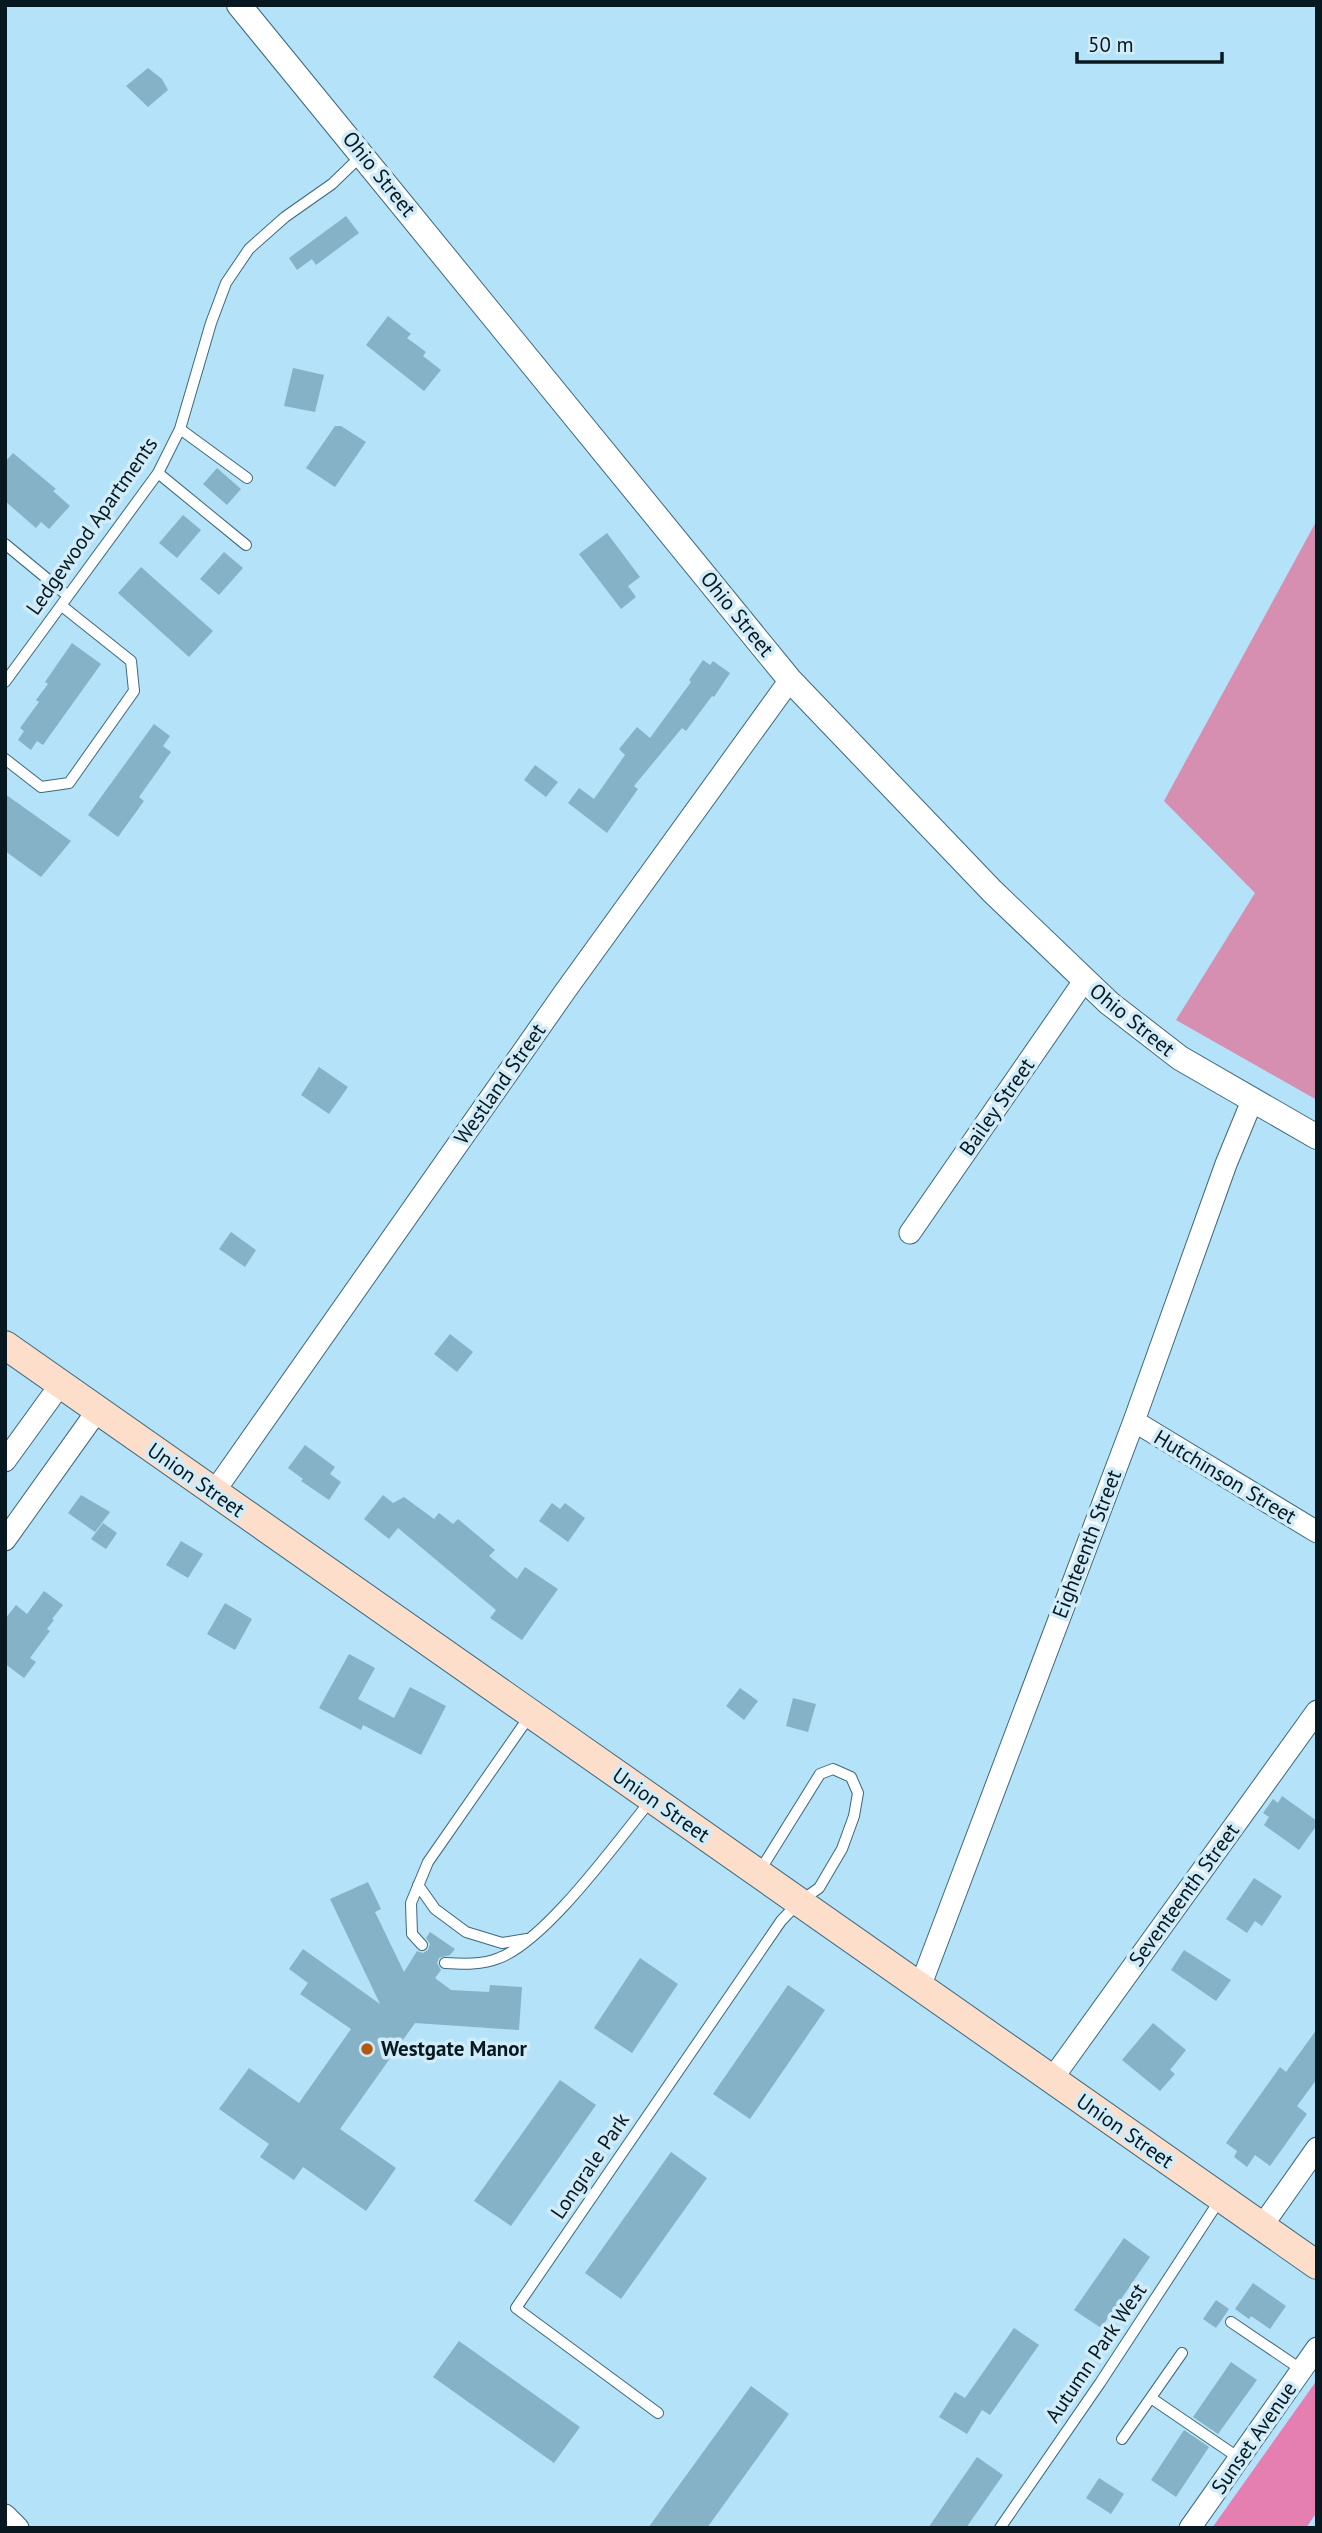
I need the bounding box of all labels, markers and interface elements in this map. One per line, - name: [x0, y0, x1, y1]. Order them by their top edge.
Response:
- scale bar: [1077, 21, 1222, 65]
- text: 50 m: [1088, 31, 1134, 58]
- street label: Ohio Street: [337, 126, 422, 222]
- street label: Ledgewood Apartments: [20, 431, 163, 620]
- street label: Ohio Street: [695, 566, 780, 662]
- street label: Ohio Street: [1084, 977, 1180, 1062]
- street label: Westland Street: [448, 1018, 551, 1150]
- street label: Bailey Street: [953, 1053, 1040, 1161]
- street label: Hutchinson Street: [1149, 1423, 1301, 1530]
- street label: Union Street: [142, 1436, 250, 1523]
- street label: Eighteenth Street: [1046, 1466, 1127, 1622]
- street label: Union Street: [607, 1761, 715, 1848]
- street label: Seventeenth Street: [1122, 1818, 1245, 1972]
- place label: Westgate Manor: [381, 2035, 528, 2062]
- marker: Westgate Manor: [359, 2041, 375, 2057]
- street label: Union Street: [1071, 2087, 1179, 2174]
- street label: Longrale Park: [544, 2108, 635, 2224]
- street label: Autumn Park West: [1039, 2278, 1152, 2428]
- street label: Sunset Avenue: [1205, 2376, 1302, 2499]

